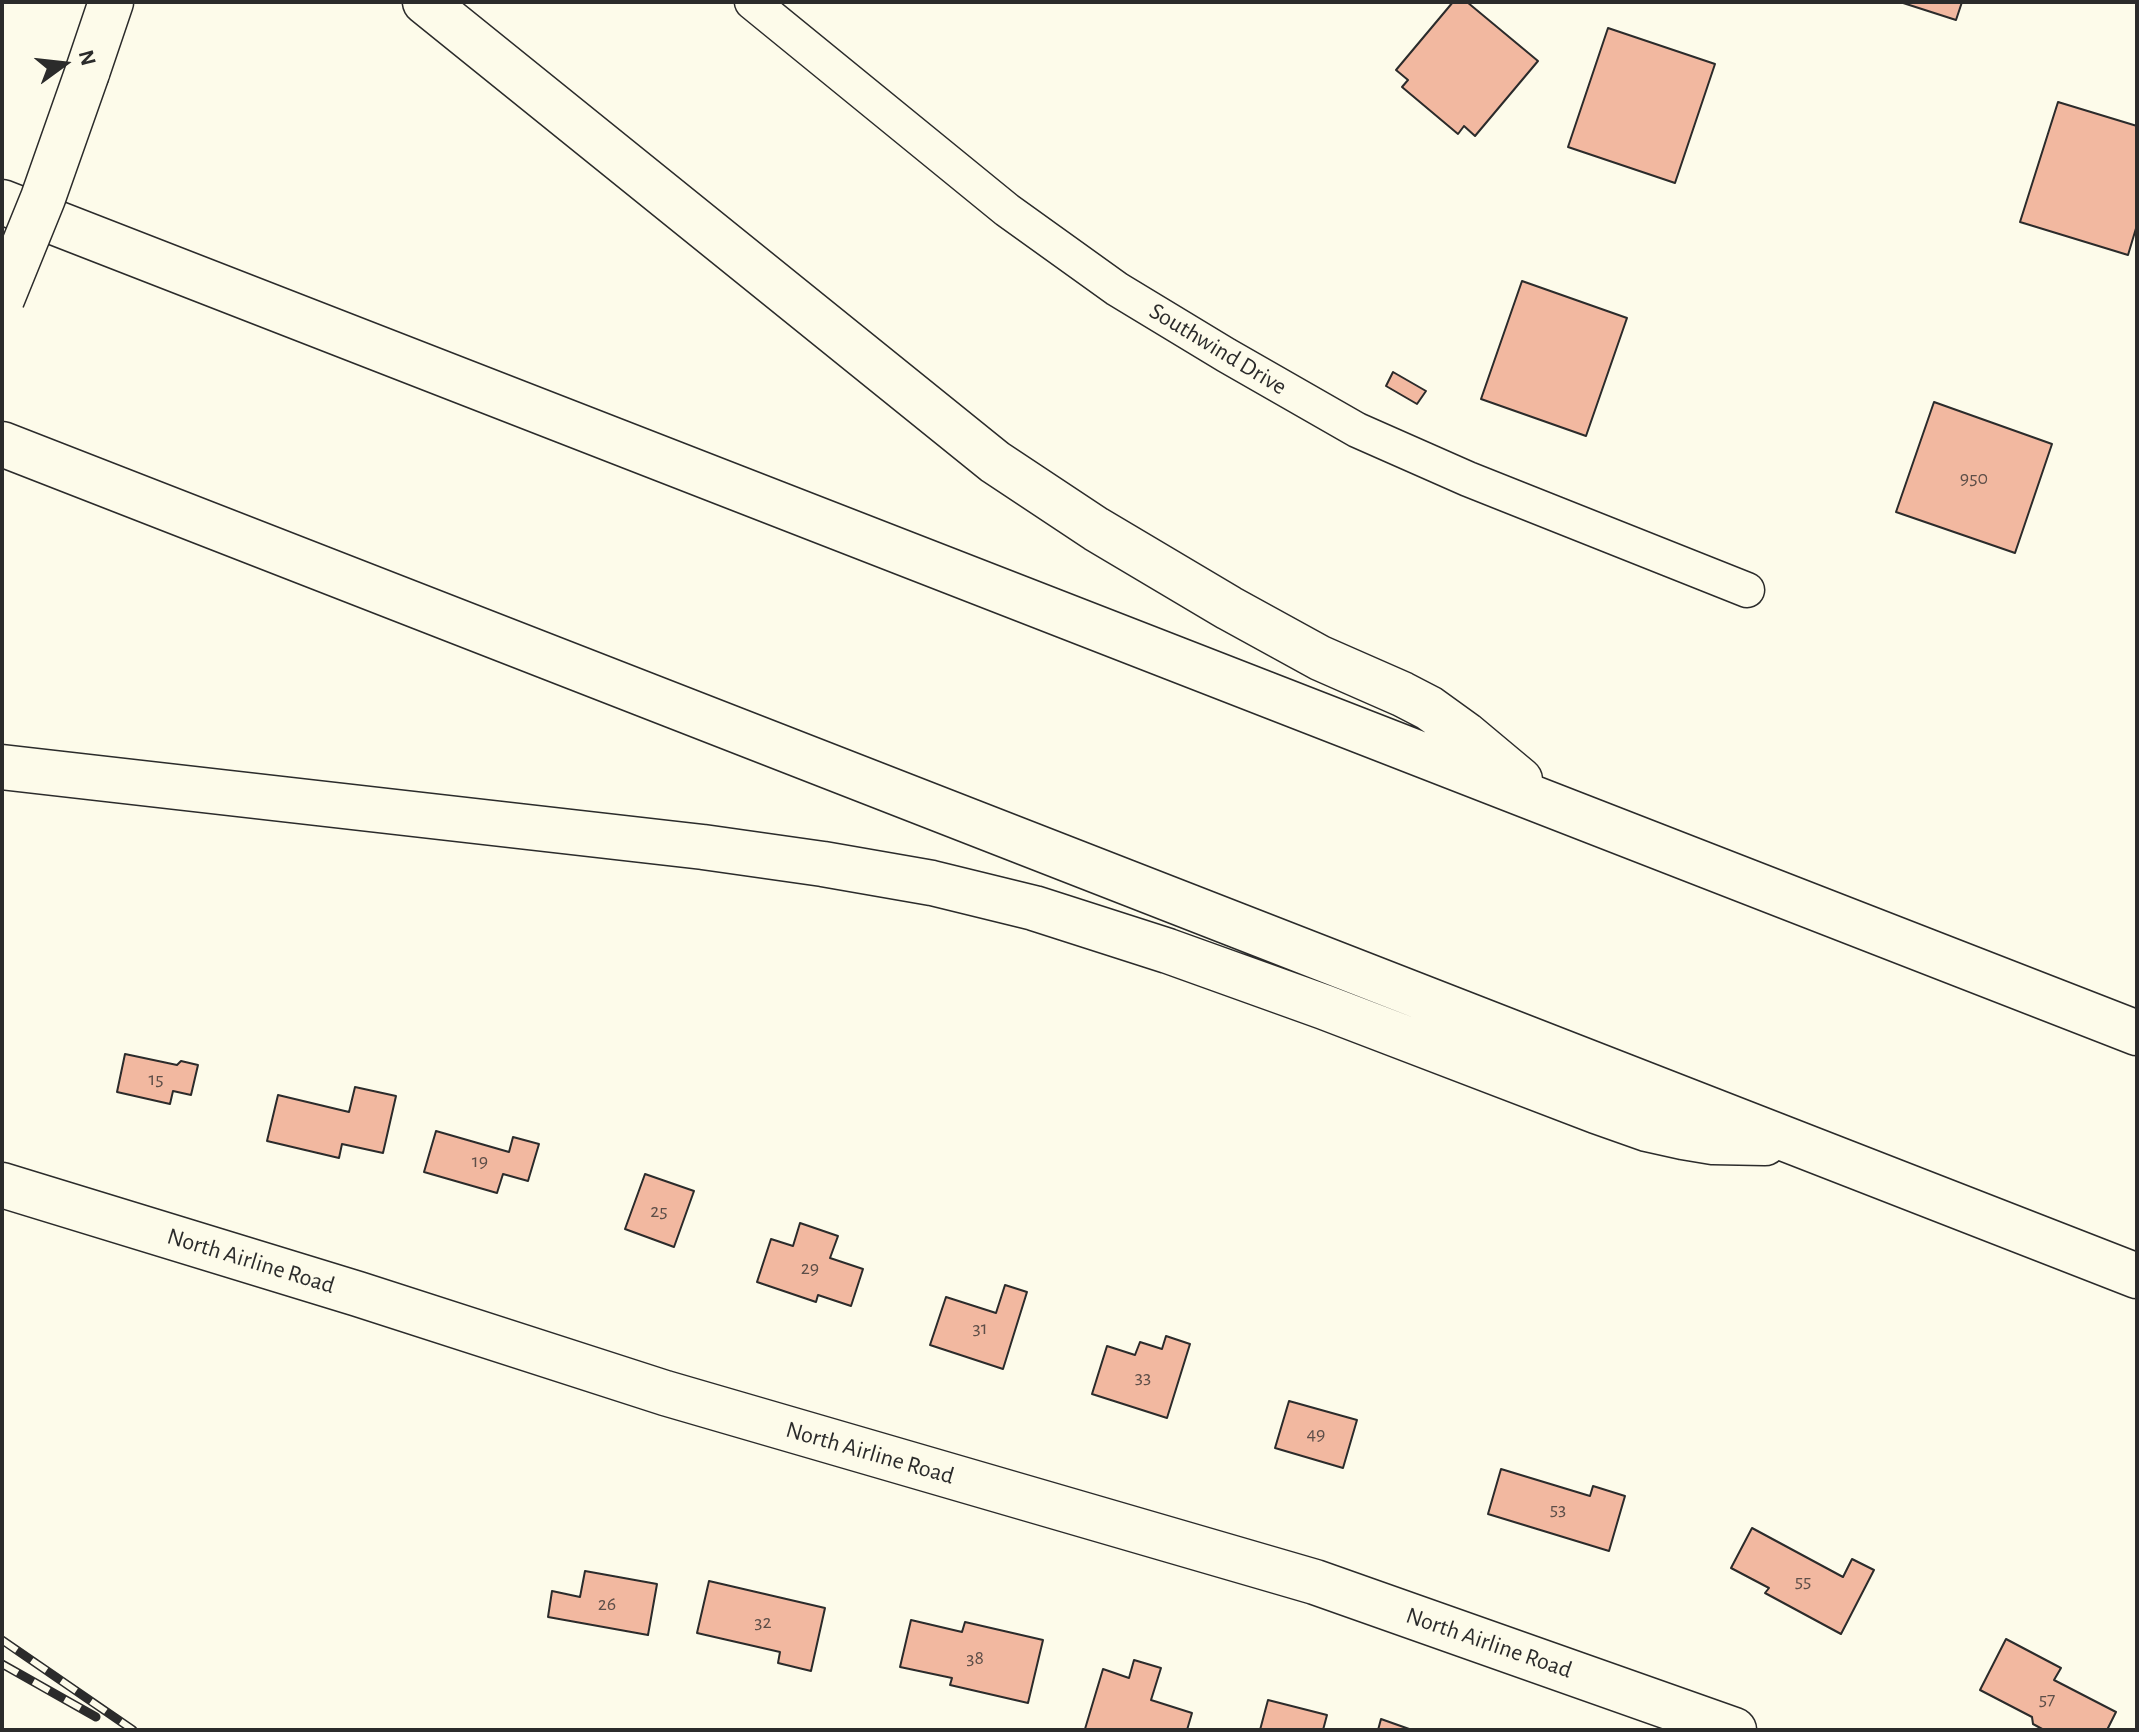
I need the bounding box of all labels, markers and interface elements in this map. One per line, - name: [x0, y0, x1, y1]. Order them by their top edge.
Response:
- north arrow: [24, 24, 104, 104]
- text: N: [75, 48, 100, 68]
- street label: Southwind Drive: [1144, 297, 1292, 401]
- house number: 950: [1960, 466, 1988, 490]
- house number: 15: [148, 1067, 164, 1091]
- house number: 19: [472, 1149, 488, 1173]
- house number: 25: [650, 1199, 668, 1223]
- street label: North Airline Road: [164, 1222, 338, 1300]
- house number: 29: [801, 1256, 819, 1280]
- house number: 31: [972, 1316, 988, 1340]
- house number: 33: [1135, 1365, 1151, 1389]
- street label: North Airline Road: [783, 1415, 957, 1491]
- house number: 49: [1306, 1422, 1326, 1446]
- house number: 53: [1550, 1497, 1566, 1521]
- house number: 55: [1795, 1569, 1811, 1593]
- house number: 26: [598, 1592, 616, 1616]
- street label: North Airline Road: [1402, 1601, 1576, 1685]
- house number: 32: [754, 1610, 772, 1634]
- house number: 38: [966, 1646, 984, 1670]
- house number: 57: [2039, 1687, 2055, 1711]

